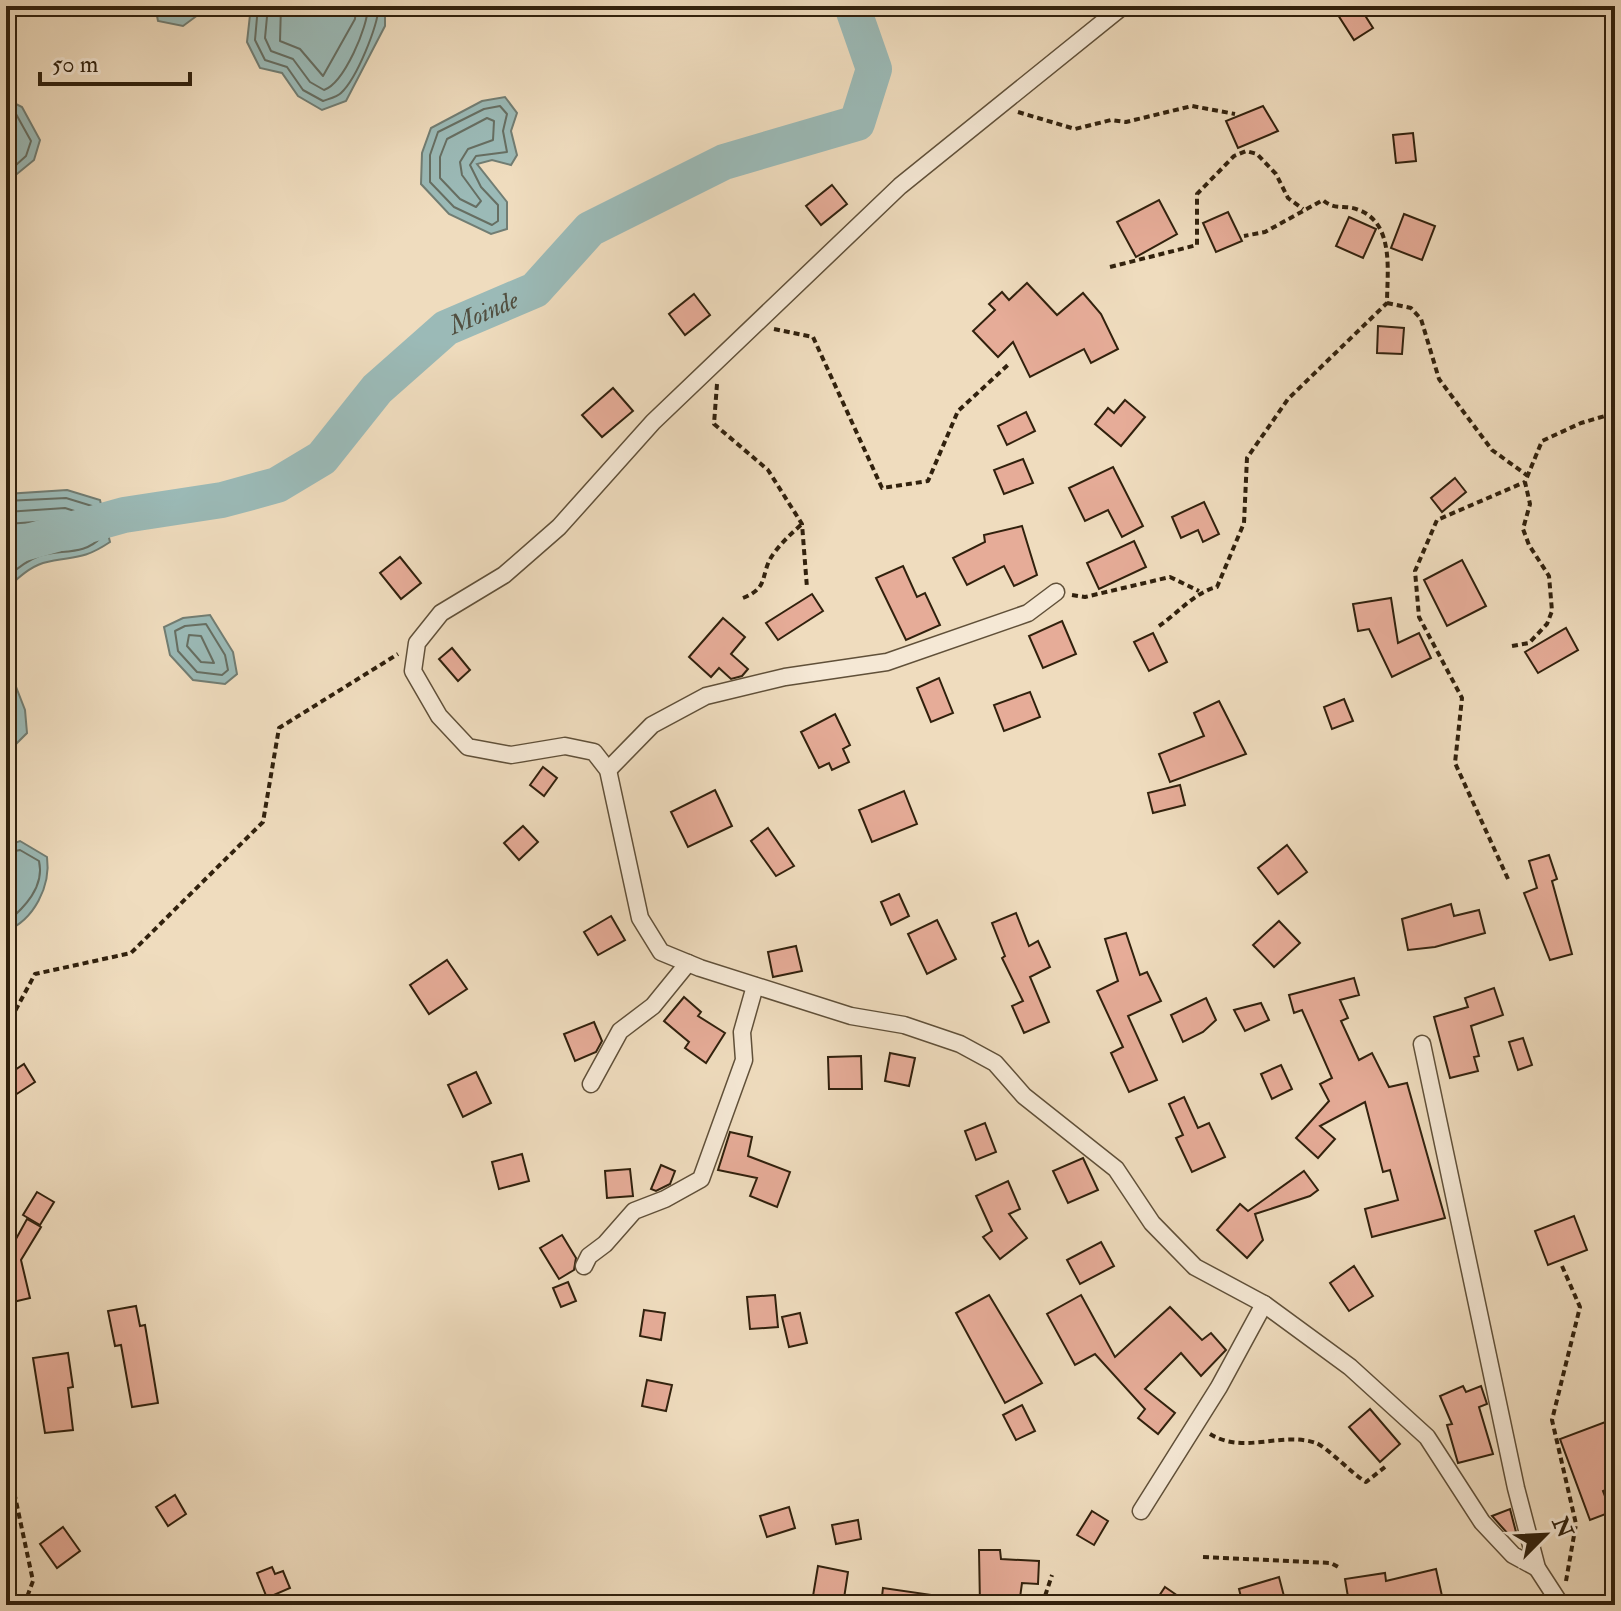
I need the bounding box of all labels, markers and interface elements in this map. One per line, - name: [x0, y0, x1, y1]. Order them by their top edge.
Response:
- scale bar: [40, 36, 190, 86]
- text: 50 m: [52, 49, 99, 80]
- water label: Moinde: [442, 284, 524, 343]
- north arrow: [1505, 1495, 1585, 1575]
- text: N: [1545, 1512, 1579, 1542]

